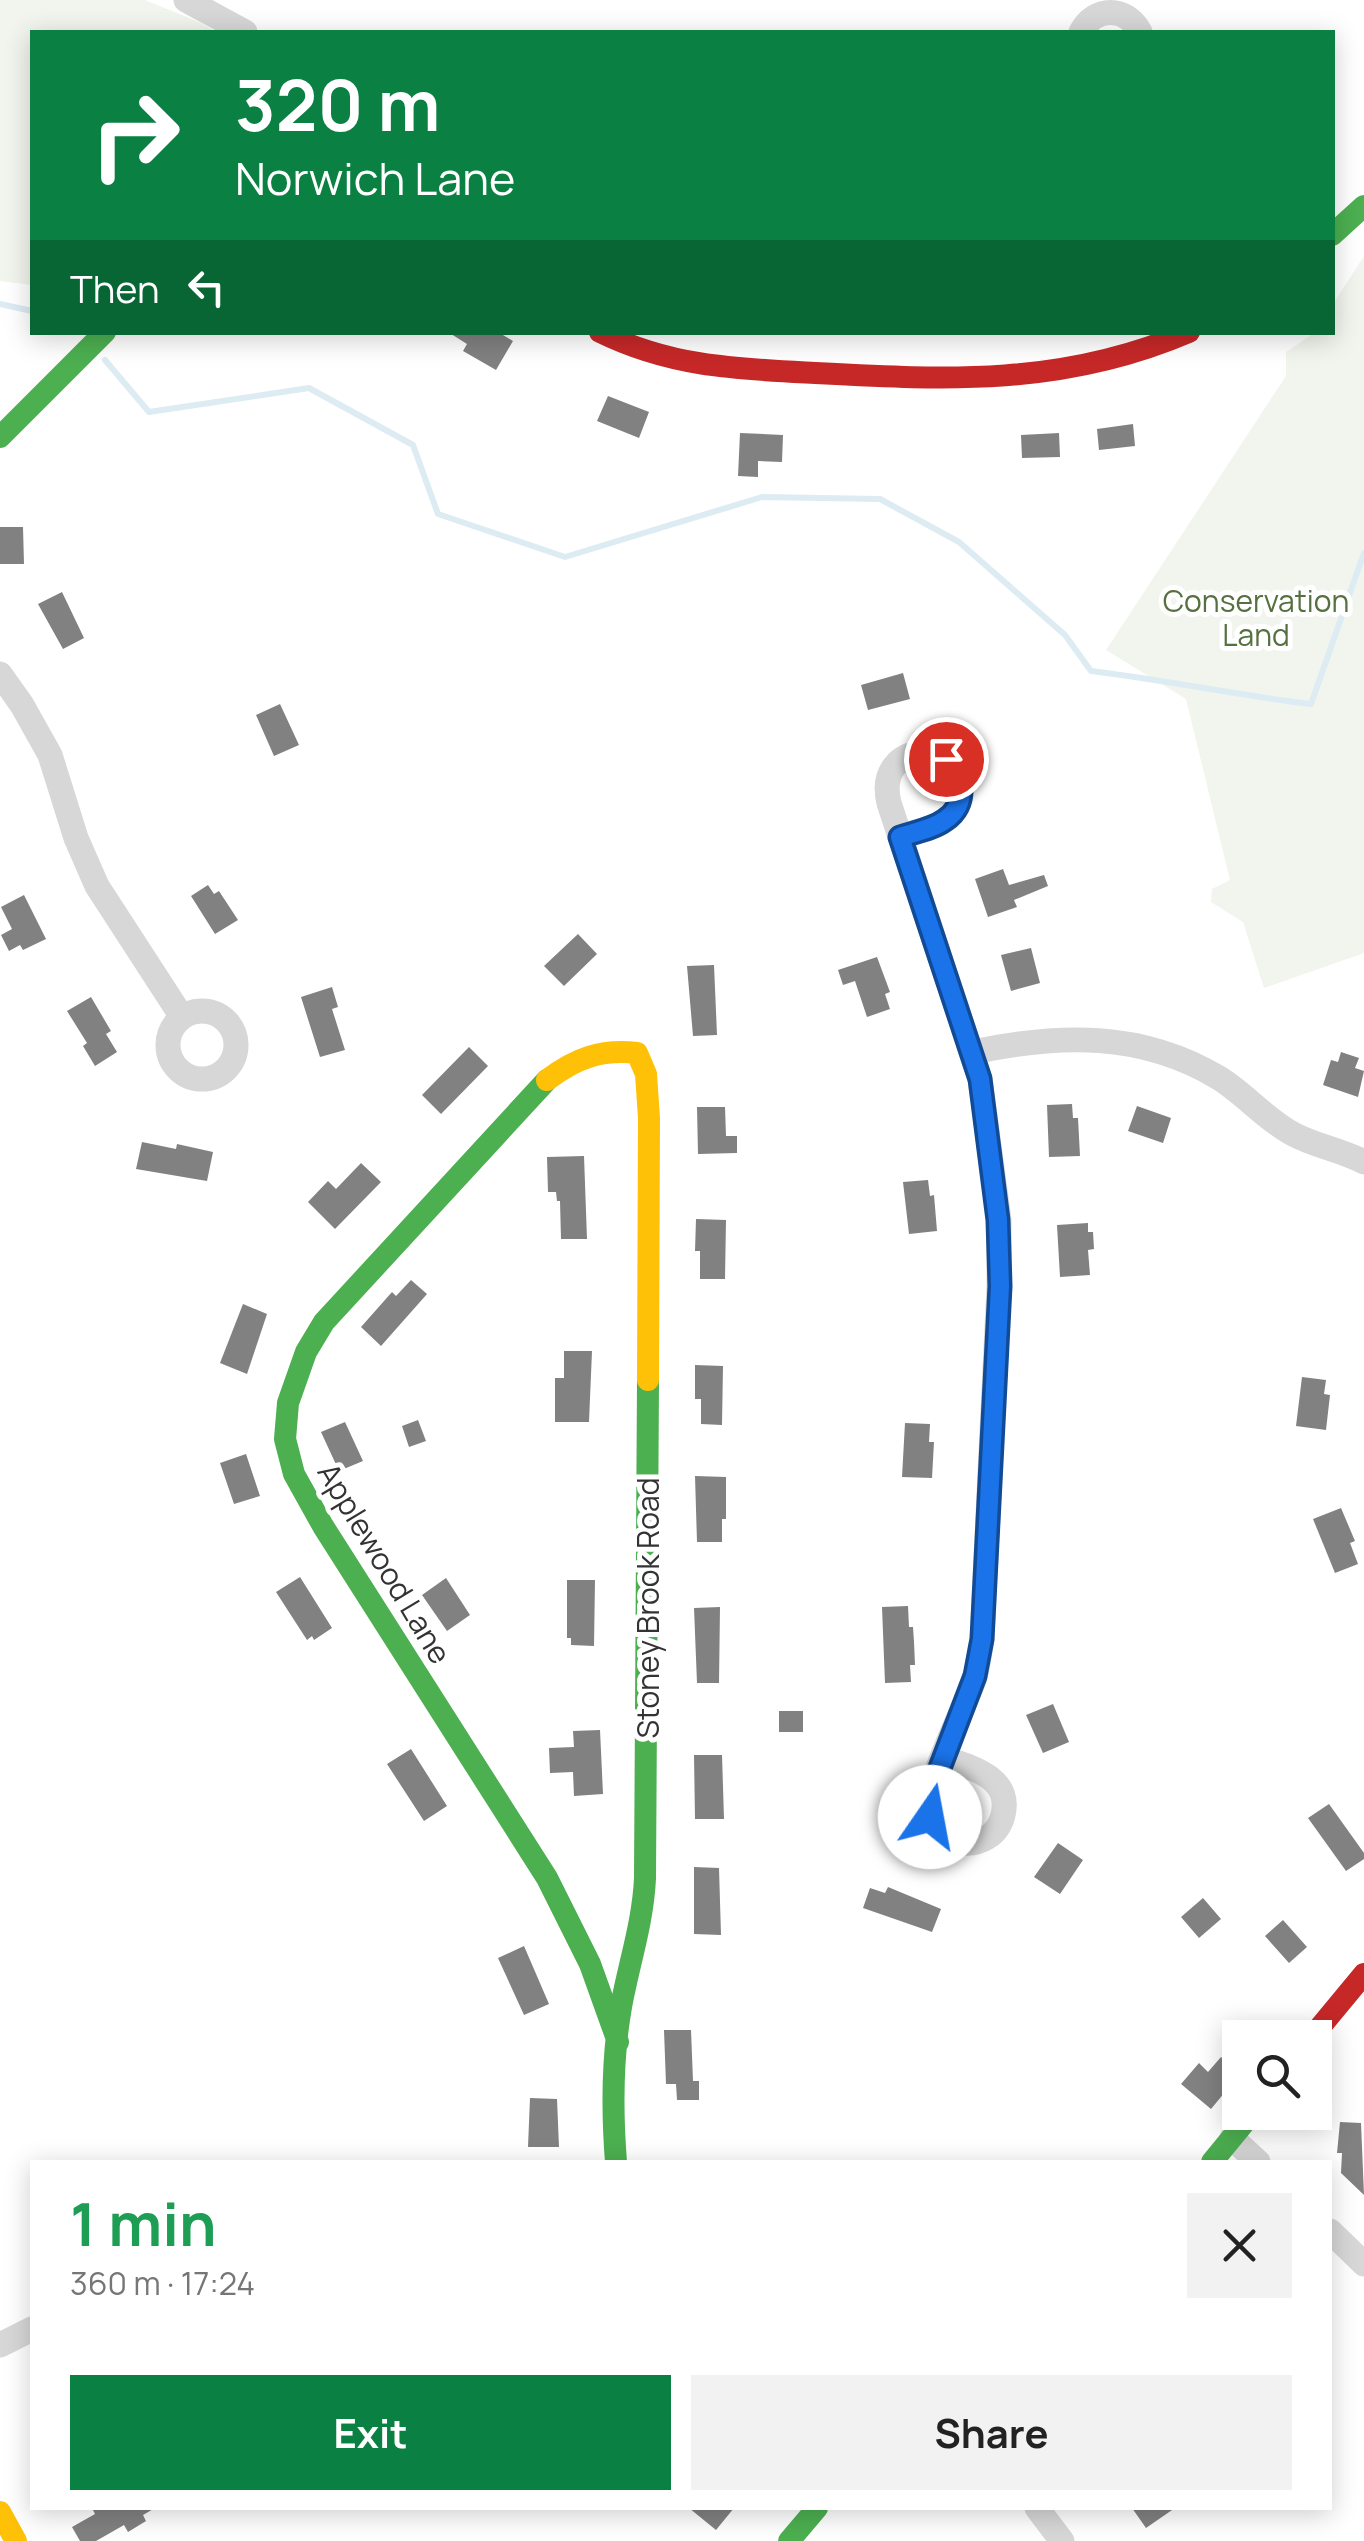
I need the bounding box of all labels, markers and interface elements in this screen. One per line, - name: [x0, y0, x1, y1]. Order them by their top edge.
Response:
- text: 320 m: [235, 56, 440, 152]
- icon: right: [70, 70, 200, 200]
- text: Norwich Lane: [235, 147, 515, 209]
- icon: left: [179, 260, 234, 315]
- text: Then: [70, 262, 159, 314]
- park label: Conservation Land: [1163, 580, 1349, 655]
- pin: [904, 717, 989, 802]
- icon: arrive: [919, 732, 974, 787]
- street label: Applewood Lane: [309, 1455, 461, 1671]
- street label: Stoney Brook Road: [627, 1478, 668, 1738]
- position arrow: [878, 1765, 982, 1869]
- map controls: [1222, 2020, 1332, 2130]
- button: search: [1222, 2020, 1332, 2130]
- text: 1 min: [70, 2182, 217, 2264]
- button: close: [1187, 2193, 1292, 2298]
- text: 360 m · 17:24: [70, 2261, 255, 2305]
- button: Exit: [70, 2375, 671, 2490]
- button: Share: [691, 2375, 1292, 2490]

